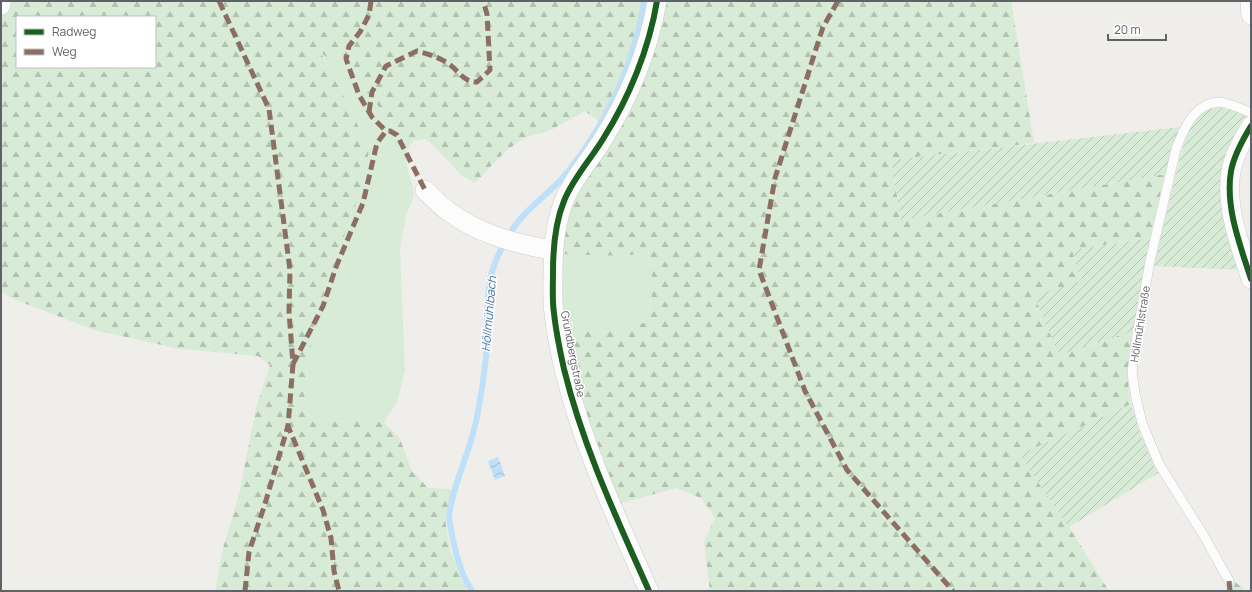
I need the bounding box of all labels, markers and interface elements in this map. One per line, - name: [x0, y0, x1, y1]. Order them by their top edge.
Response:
- legend: [16, 16, 156, 68]
- scale bar: [1108, 16, 1166, 42]
- text: 20 m: [1114, 21, 1141, 38]
- text: Radweg: [52, 23, 96, 40]
- text: Weg: [52, 43, 77, 60]
- water label: Höllmühlbach: [477, 275, 500, 352]
- street label: Höllmühlstraße: [1126, 284, 1153, 363]
- street label: Gründbergstraße: [558, 310, 589, 399]

